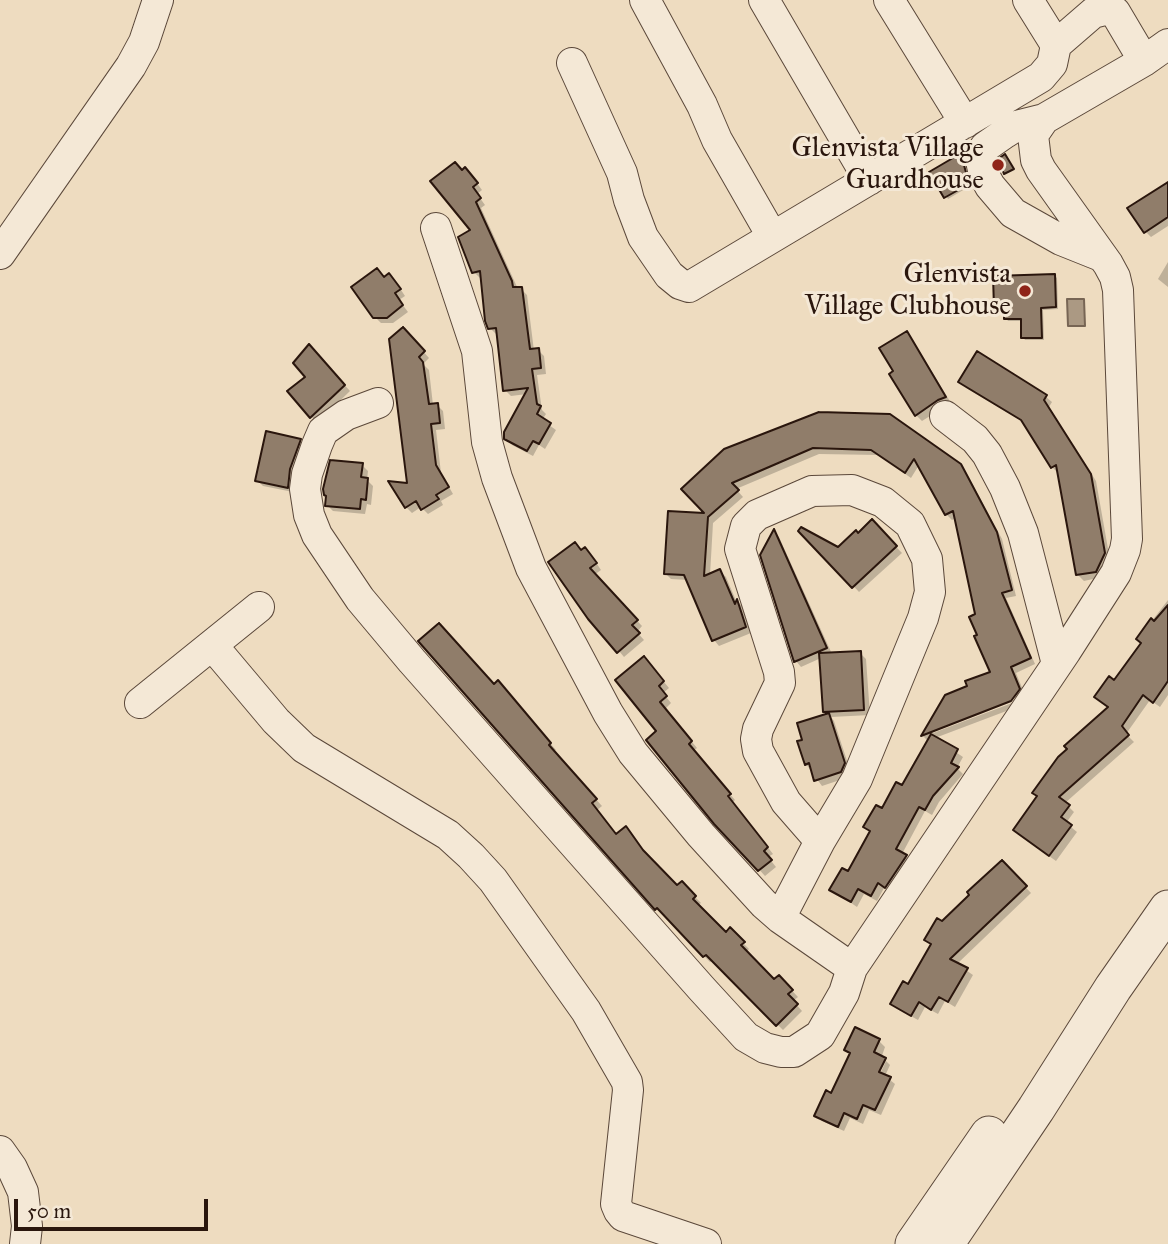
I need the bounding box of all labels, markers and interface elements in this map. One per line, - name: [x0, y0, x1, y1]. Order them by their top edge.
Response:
- place label: Glenvista Village Guardhouse: [792, 132, 984, 198]
- marker: Glenvista Village Guardhouse: [990, 157, 1006, 173]
- place label: Glenvista Village Clubhouse: [805, 258, 1011, 324]
- marker: Glenvista Village Clubhouse: [1017, 283, 1033, 299]
- scale bar: [18, 1184, 212, 1228]
- text: 50 m: [27, 1198, 71, 1224]

